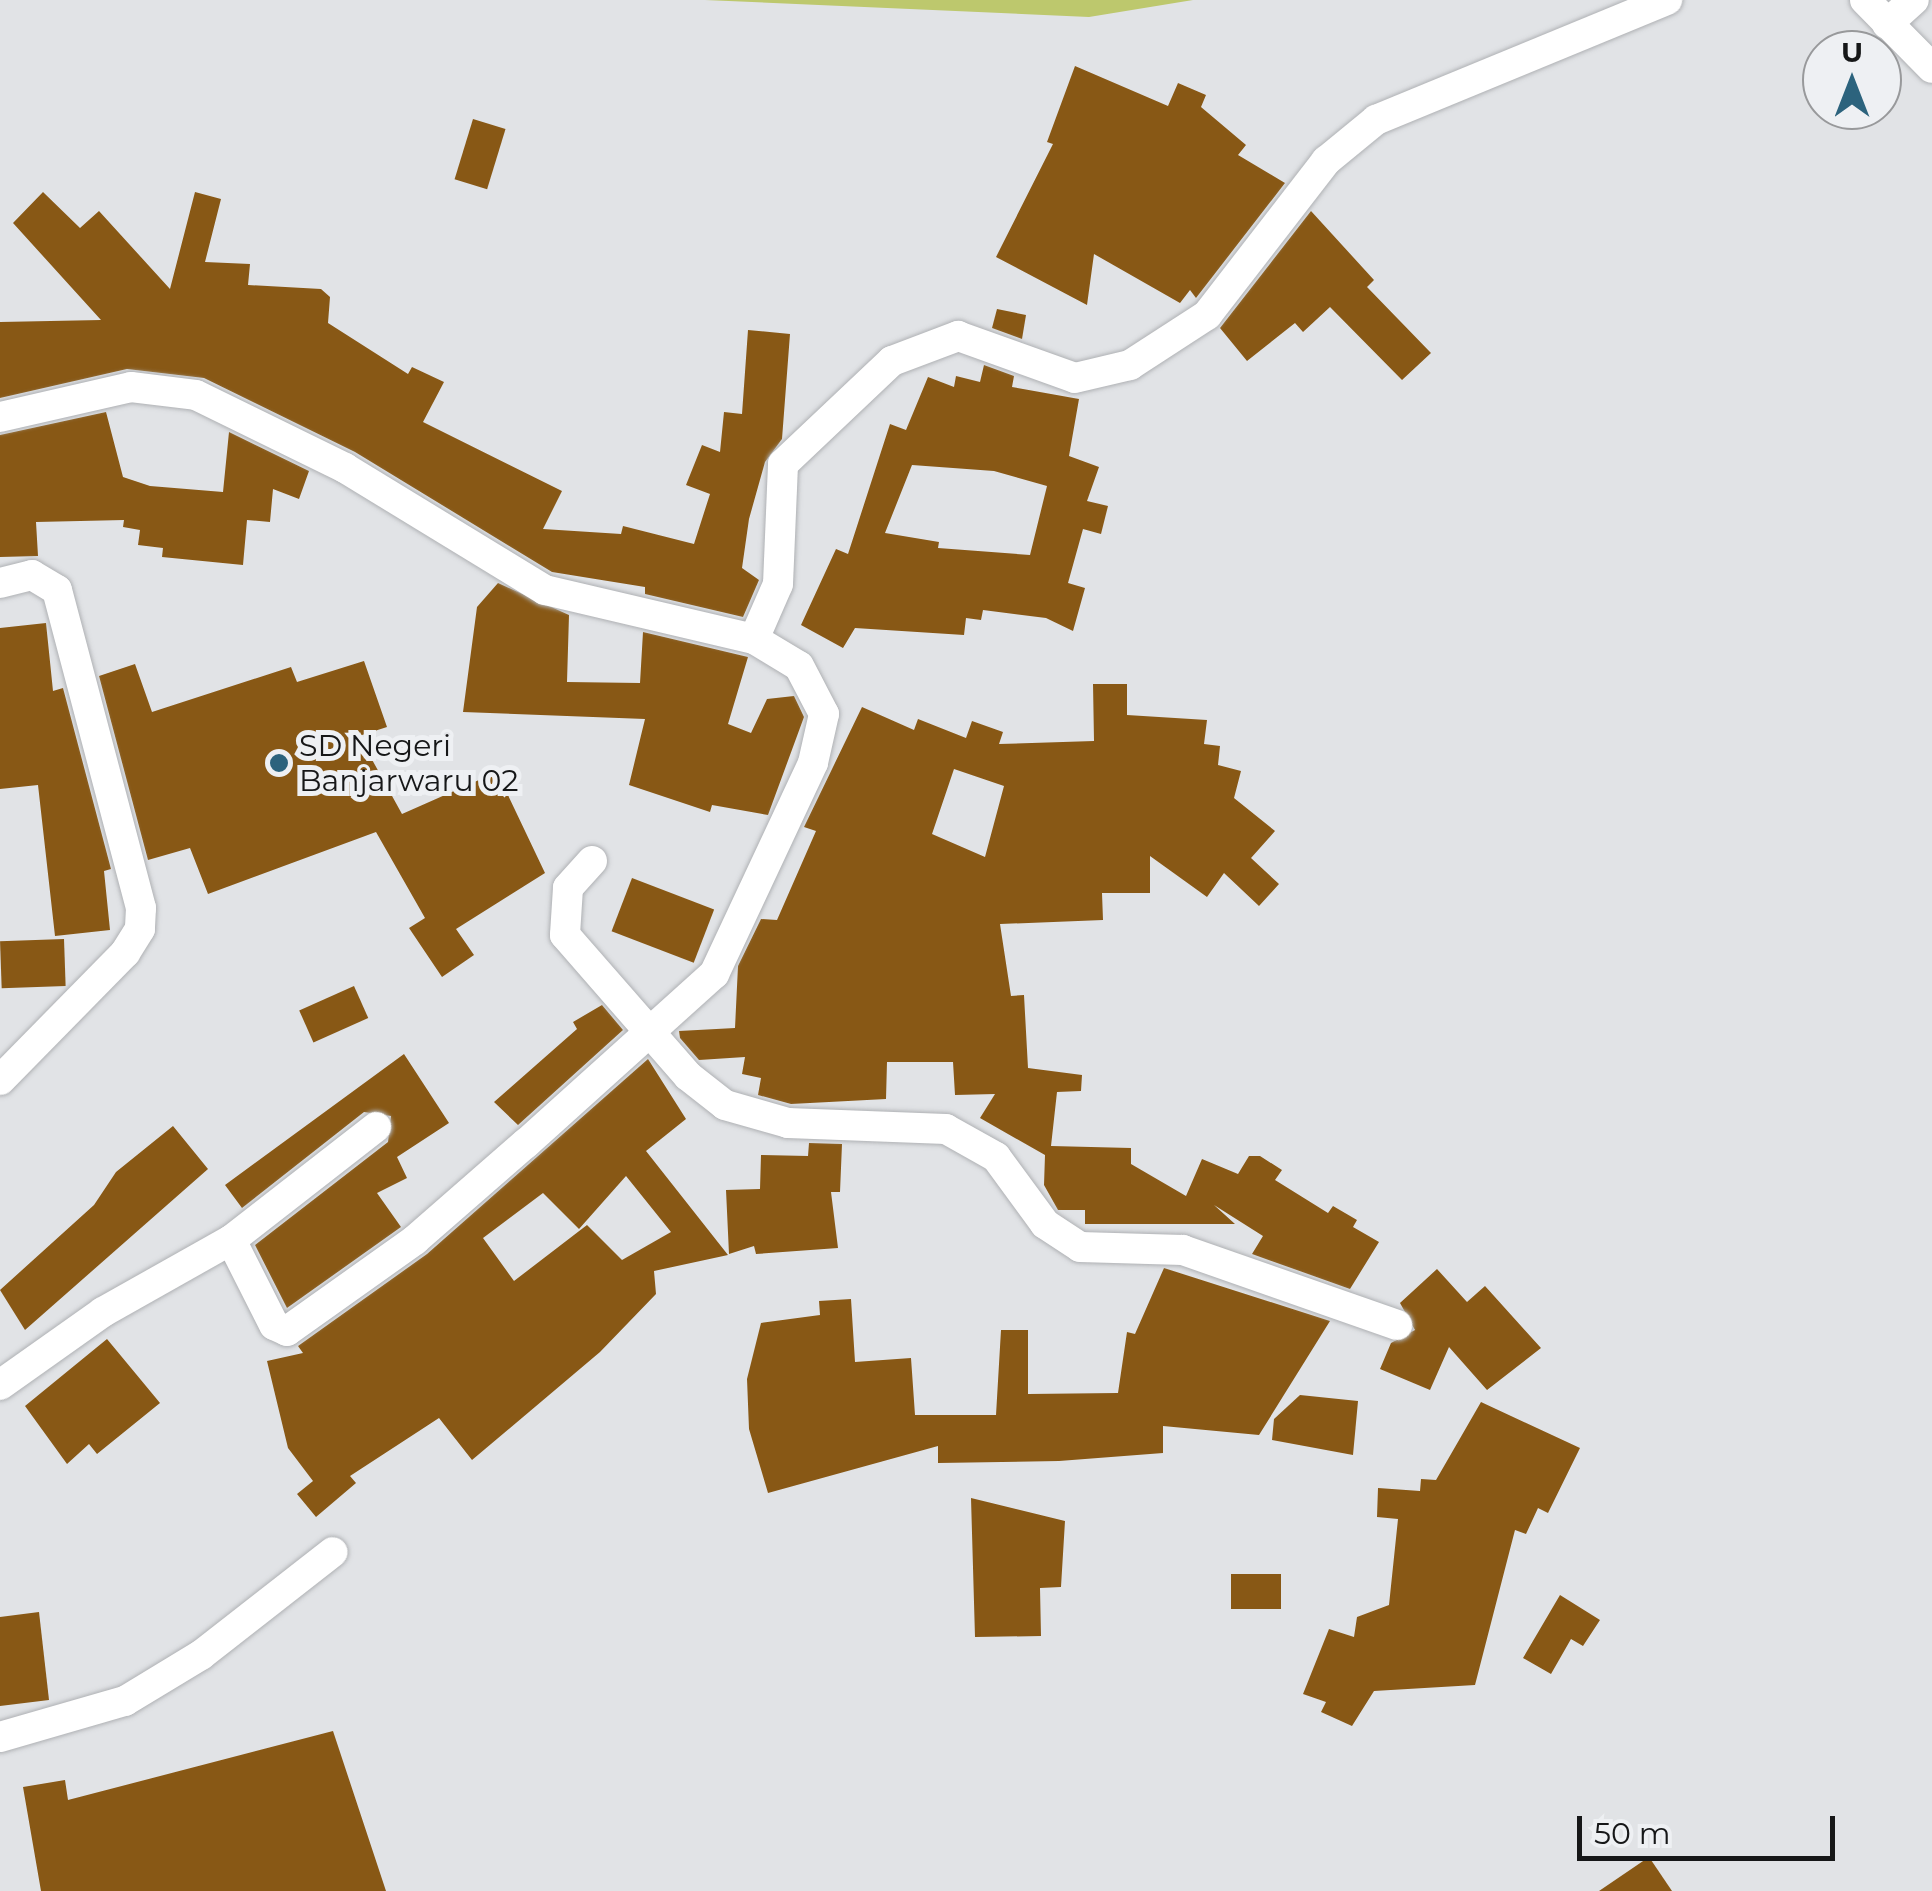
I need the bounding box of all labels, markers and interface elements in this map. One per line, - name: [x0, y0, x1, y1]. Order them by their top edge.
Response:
- north arrow: [1802, 30, 1902, 130]
- text: U: [1841, 35, 1863, 69]
- place label: SD Negeri Banjarwaru 02: [299, 728, 518, 798]
- marker: SD Negeri Banjarwaru 02: [268, 752, 290, 774]
- scale bar: [1582, 1796, 1840, 1858]
- text: 50 m: [1594, 1815, 1671, 1852]

